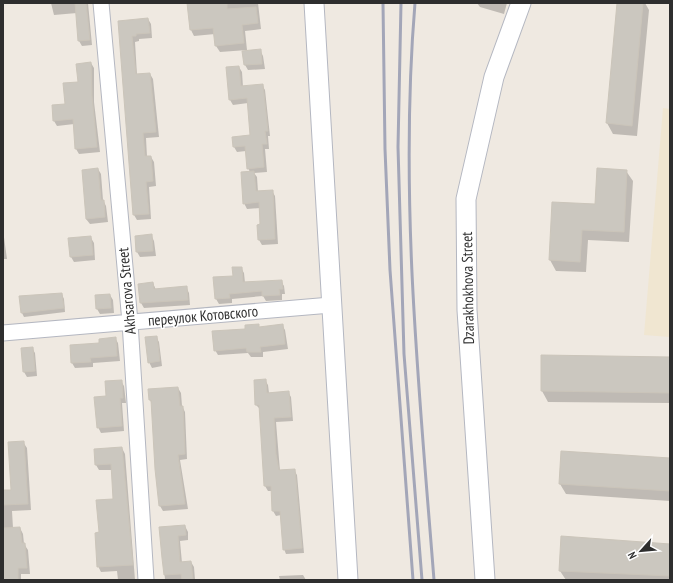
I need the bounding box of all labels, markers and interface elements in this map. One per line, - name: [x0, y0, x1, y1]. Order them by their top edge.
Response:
- street label: Dzarakhokhova Street: [457, 231, 478, 345]
- street label: Akhsarova Street: [113, 247, 140, 335]
- street label: переулок Котовского: [147, 301, 259, 330]
- north arrow: [621, 531, 661, 571]
- text: N: [624, 550, 640, 561]

